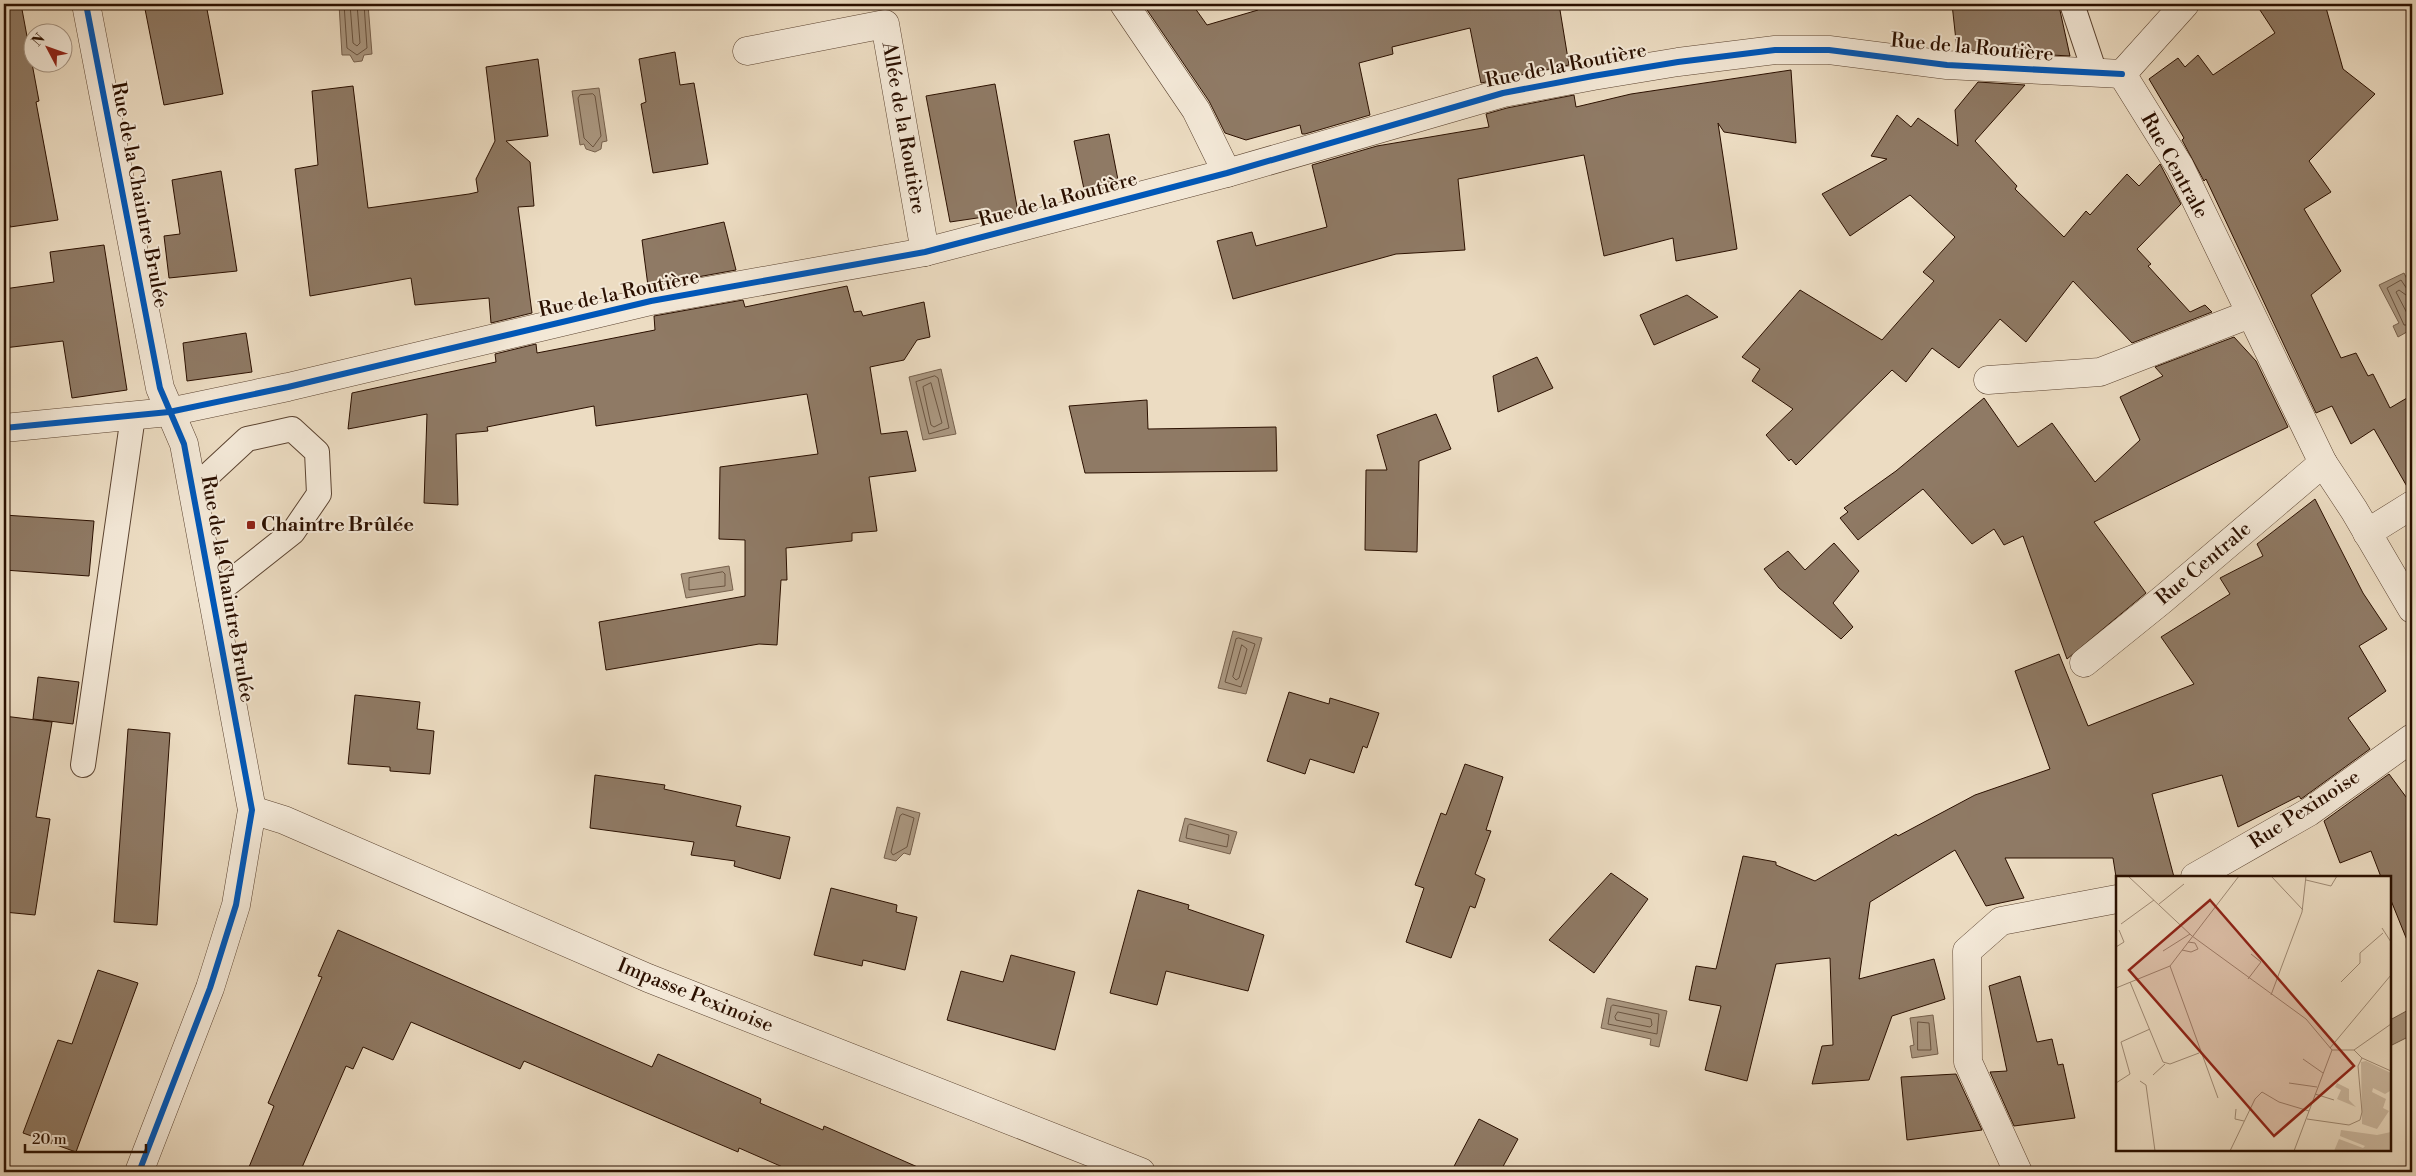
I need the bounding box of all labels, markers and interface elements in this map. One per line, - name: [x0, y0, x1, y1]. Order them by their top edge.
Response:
- north arrow: [22, 22, 72, 72]
- street label: Rue de la Routière: [1889, 28, 2055, 68]
- text: N: [29, 30, 49, 50]
- street label: Rue de la Routière: [1483, 38, 1649, 94]
- street label: Allée de la Routière: [875, 39, 930, 216]
- street label: Rue de la Chaintre Brulée: [105, 80, 173, 310]
- street label: Rue Centrale: [2135, 109, 2213, 223]
- street label: Rue de la Routière: [976, 167, 1140, 233]
- street label: Rue de la Routière: [536, 265, 702, 323]
- street label: Rue de la Chaintre Brulée: [195, 474, 259, 704]
- place label: Chaintre Brûlée: [261, 513, 414, 538]
- street label: Rue Centrale: [2151, 517, 2257, 611]
- marker: Chaintre Brûlée: [245, 519, 257, 531]
- street label: Rue Pexinoise: [2245, 765, 2365, 855]
- inset map: [2116, 876, 2391, 1151]
- street label: Impasse Pexinoise: [613, 953, 777, 1039]
- scale bar: [25, 1121, 146, 1153]
- text: 20 m: [32, 1130, 67, 1149]

